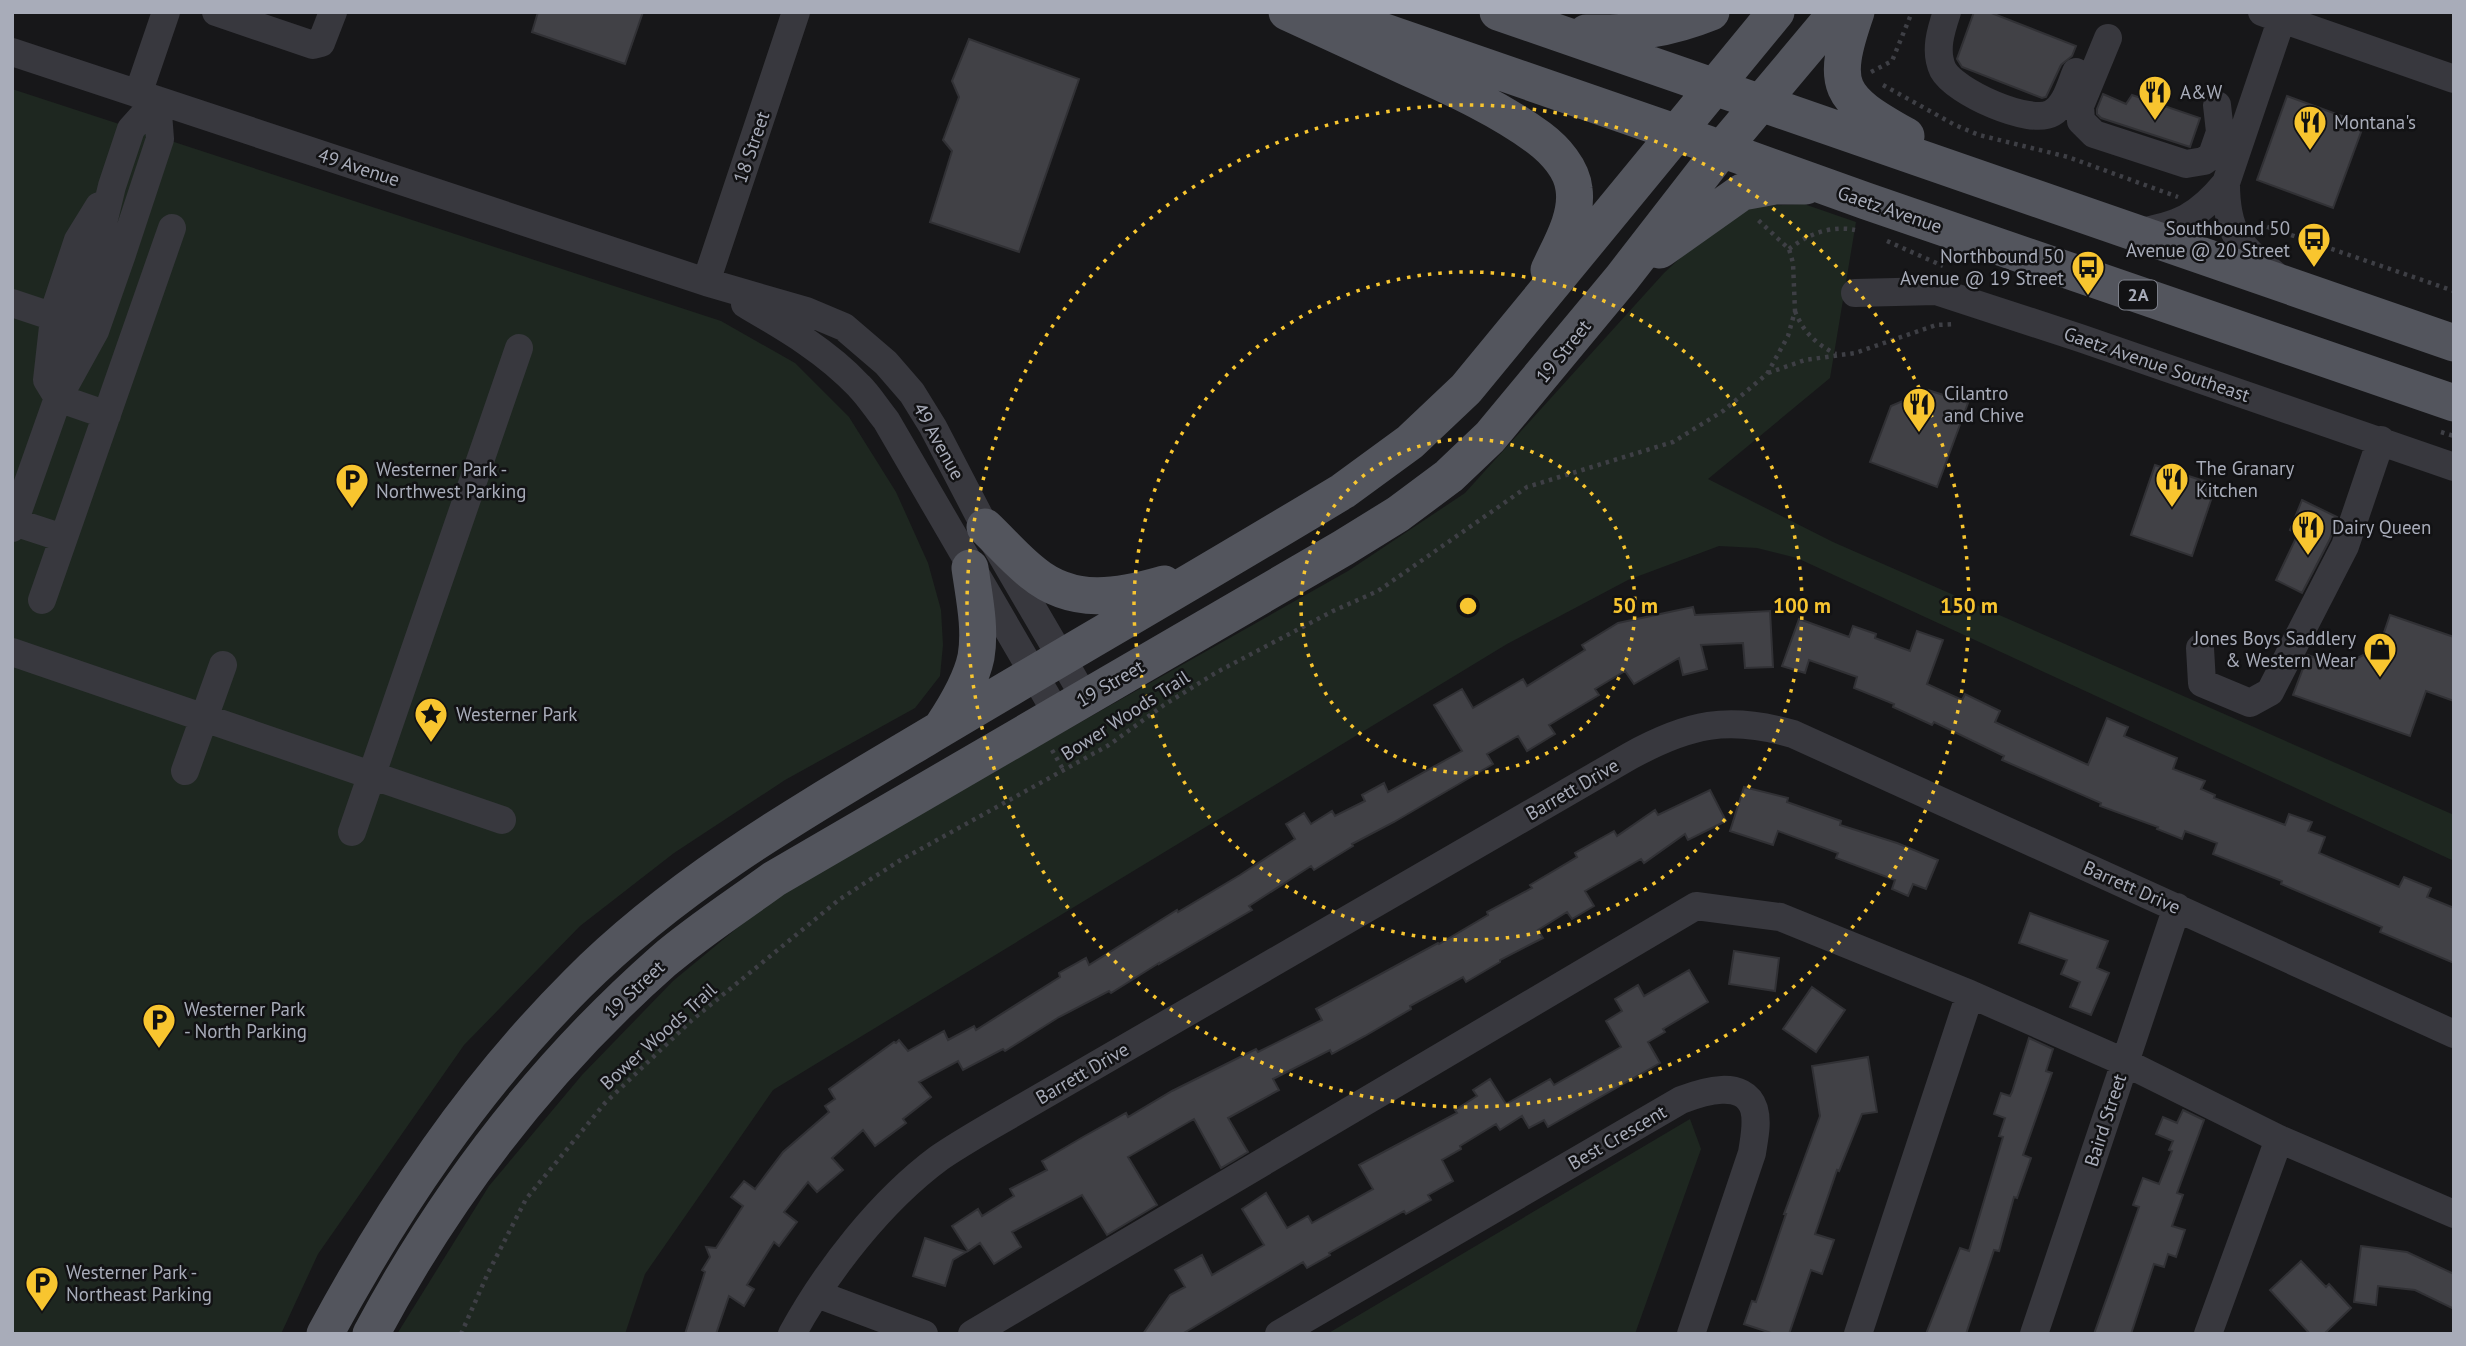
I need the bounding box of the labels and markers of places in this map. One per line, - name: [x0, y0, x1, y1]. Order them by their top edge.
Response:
- restaurant icon: A&W: [2136, 73, 2174, 122]
- place label: A&W: [2180, 80, 2223, 104]
- restaurant icon: Montana's: [2291, 103, 2329, 152]
- place label: Montana's: [2334, 110, 2416, 134]
- place label: Southbound 50 Avenue @ 20 Street: [2126, 216, 2291, 262]
- bus stop icon: Southbound 50 Avenue @ 20 Street: [2295, 220, 2333, 269]
- place label: Northbound 50 Avenue @ 19 Street: [1900, 244, 2065, 290]
- bus stop icon: Northbound 50 Avenue @ 19 Street: [2069, 248, 2107, 297]
- place label: Cilantro and Chive: [1944, 381, 2024, 427]
- restaurant icon: Cilantro and Chive: [1900, 385, 1938, 434]
- place label: The Granary Kitchen: [2196, 456, 2294, 502]
- place label: Westerner Park - Northwest Parking: [376, 457, 526, 503]
- restaurant icon: The Granary Kitchen: [2153, 460, 2191, 509]
- parking icon: Westerner Park - Northwest Parking: [333, 461, 371, 510]
- restaurant icon: Dairy Queen: [2289, 508, 2327, 557]
- place label: Dairy Queen: [2332, 515, 2431, 539]
- centre of rings: [1456, 594, 1480, 618]
- place label: Jones Boys Saddlery & Western Wear: [2193, 626, 2357, 672]
- shop icon: Jones Boys Saddlery & Western Wear: [2361, 630, 2399, 679]
- place icon: Westerner Park: [412, 695, 450, 744]
- place label: Westerner Park: [456, 702, 577, 726]
- place label: Westerner Park - North Parking: [184, 997, 307, 1043]
- parking icon: Westerner Park - North Parking: [140, 1001, 178, 1050]
- place label: Westerner Park - Northeast Parking: [66, 1260, 212, 1306]
- parking icon: Westerner Park - Northeast Parking: [23, 1264, 61, 1313]

